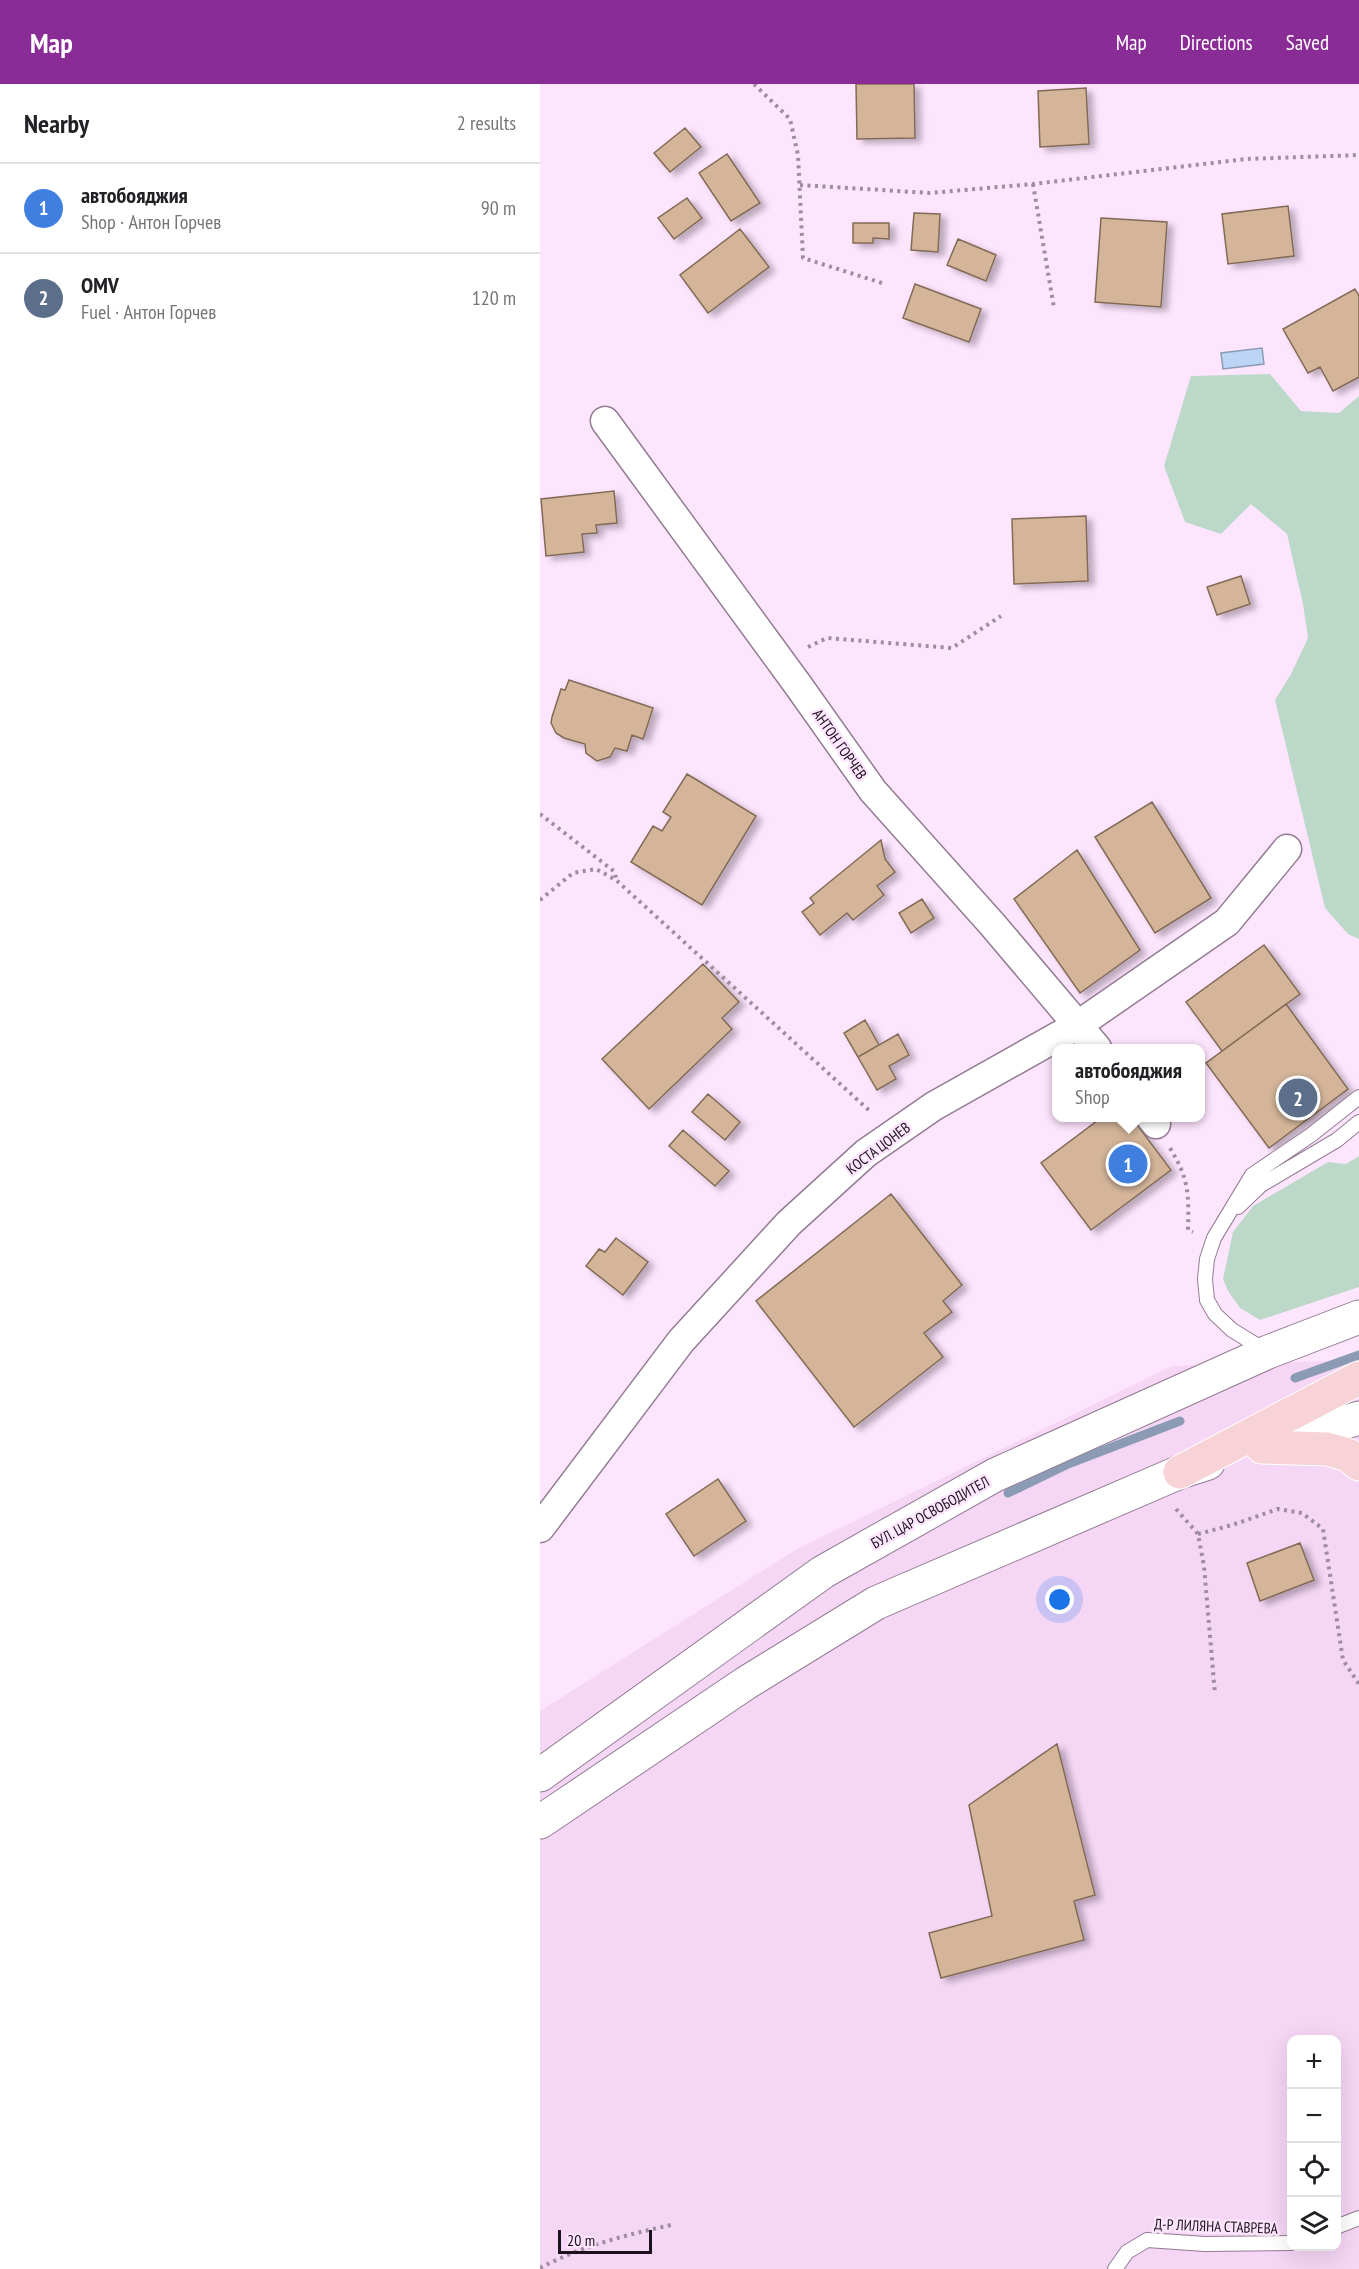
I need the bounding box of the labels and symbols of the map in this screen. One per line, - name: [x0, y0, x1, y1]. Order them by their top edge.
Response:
- street label: АНТОН ГОРЧЕВ: [809, 705, 871, 783]
- pin: 2: [1278, 1076, 1317, 1120]
- street label: КОСТА ЦОНЕВ: [842, 1118, 914, 1178]
- pin: 1: [1108, 1142, 1148, 1186]
- street label: БУЛ. ЦАР ОСВОБОДИТЕЛ: [868, 1472, 992, 1552]
- your location: [1045, 1585, 1074, 1614]
- street label: Д-Р ЛИЛЯНА СТАВРЕВА: [1154, 2214, 1279, 2238]
- scale bar: [558, 2227, 652, 2254]

